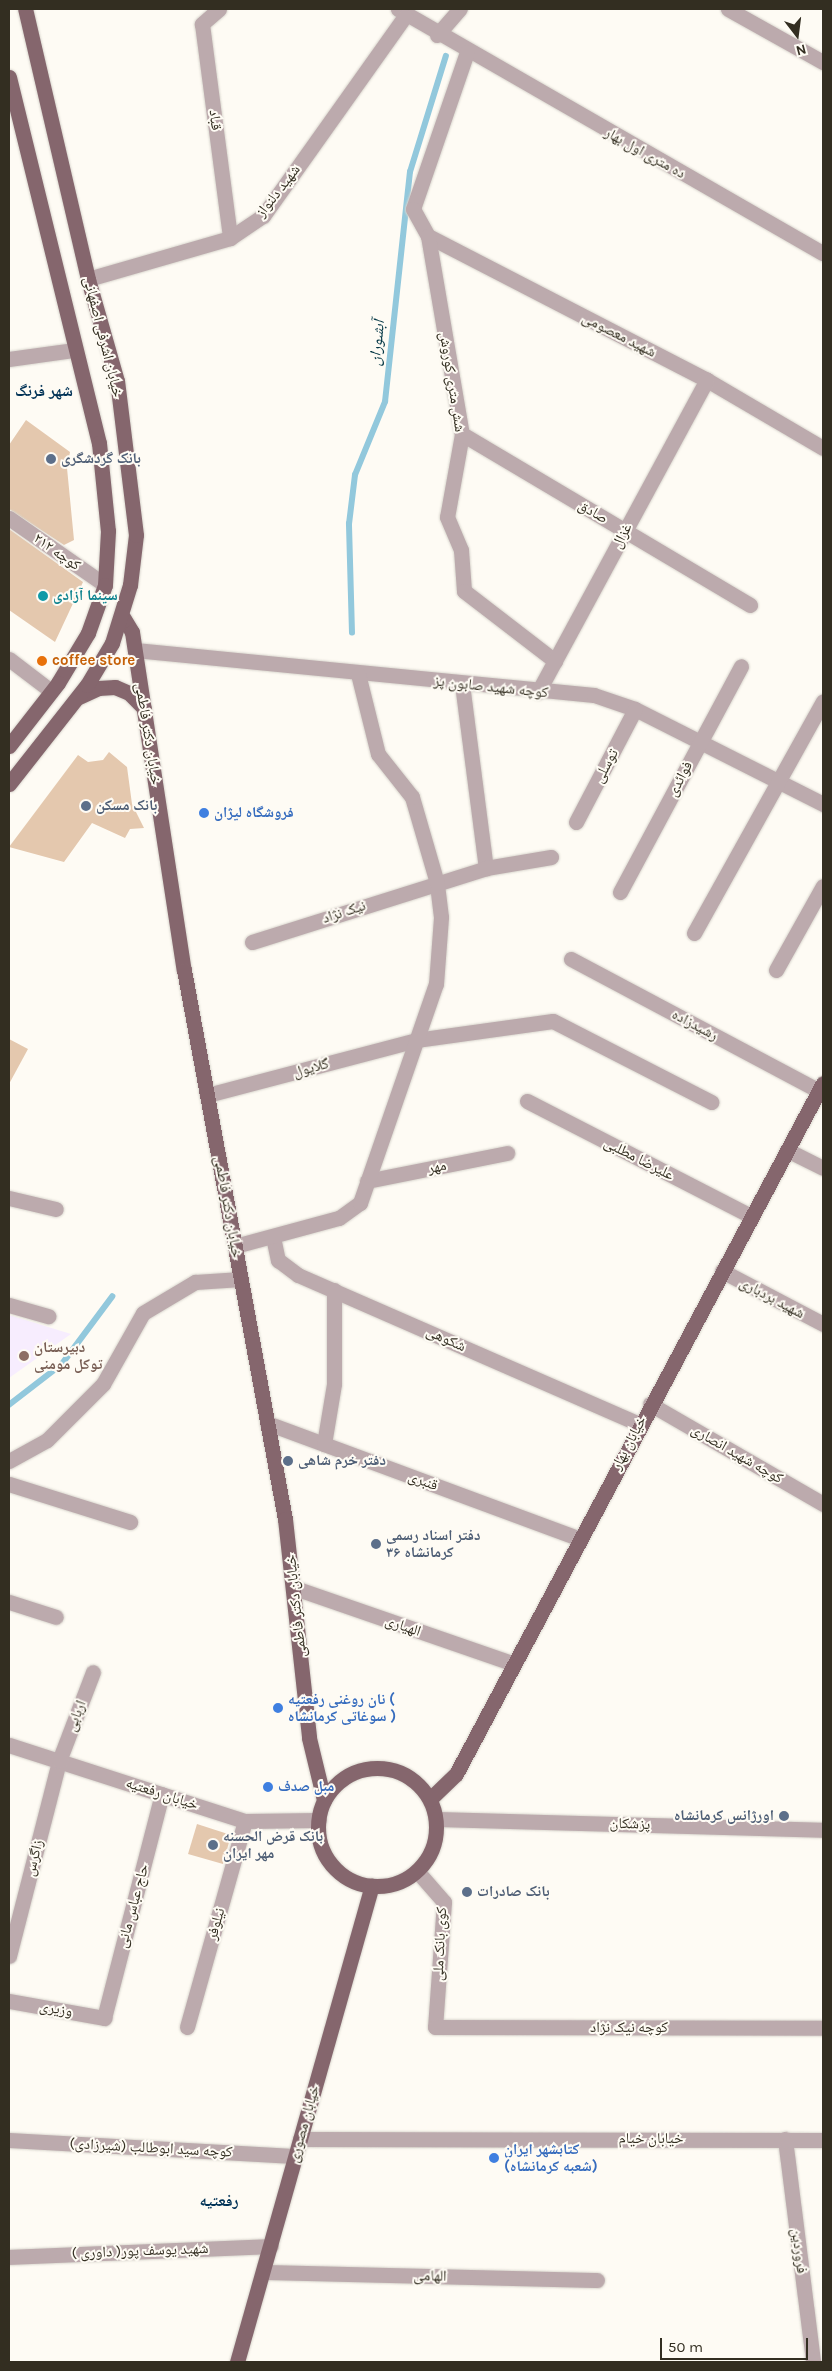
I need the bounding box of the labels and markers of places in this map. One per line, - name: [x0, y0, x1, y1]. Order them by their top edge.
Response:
- place label: بانک گردشگری: [61, 450, 141, 468]
- marker: بانک گردشگری: [45, 453, 57, 465]
- place label: سینما آزادی: [53, 587, 118, 605]
- marker: سینما آزادی: [37, 590, 49, 602]
- place label: coffee store: [52, 652, 135, 670]
- marker: coffee store: [36, 655, 48, 667]
- place label: بانک مسکن: [96, 797, 157, 815]
- marker: بانک مسکن: [80, 800, 92, 812]
- place label: فروشگاه لیژان: [214, 804, 294, 822]
- marker: فروشگاه لیژان: [198, 807, 210, 819]
- place label: دبیرستان توکل مومنی: [34, 1338, 102, 1373]
- marker: دبیرستان توکل مومنی: [18, 1350, 30, 1362]
- place label: دفتر خرم شاهی: [298, 1452, 386, 1470]
- marker: دفتر خرم شاهی: [282, 1455, 294, 1467]
- place label: دفتر اسناد رسمی ۳۶ کرمانشاه: [386, 1526, 481, 1561]
- marker: دفتر اسناد رسمی ۳۶ کرمانشاه: [370, 1538, 382, 1550]
- place label: نان روغنی رفعتیه ( سوغاتی کرمانشاه ): [288, 1690, 396, 1725]
- marker: نان روغنی رفعتیه ( سوغاتی کرمانشاه ): [272, 1702, 284, 1714]
- place label: مبل صدف: [278, 1778, 334, 1796]
- marker: مبل صدف: [262, 1781, 274, 1793]
- place label: اورژانس کرمانشاه: [674, 1807, 774, 1825]
- marker: اورژانس کرمانشاه: [778, 1810, 790, 1822]
- place label: بانک قرض الحسنه مهر ایران: [223, 1827, 323, 1862]
- marker: بانک قرض الحسنه مهر ایران: [207, 1839, 219, 1851]
- place label: بانک صادرات: [477, 1883, 550, 1901]
- marker: بانک صادرات: [461, 1886, 473, 1898]
- place label: کتابشهر ایران (شعبه کرمانشاه): [504, 2140, 598, 2175]
- marker: کتابشهر ایران (شعبه کرمانشاه): [488, 2152, 500, 2164]

